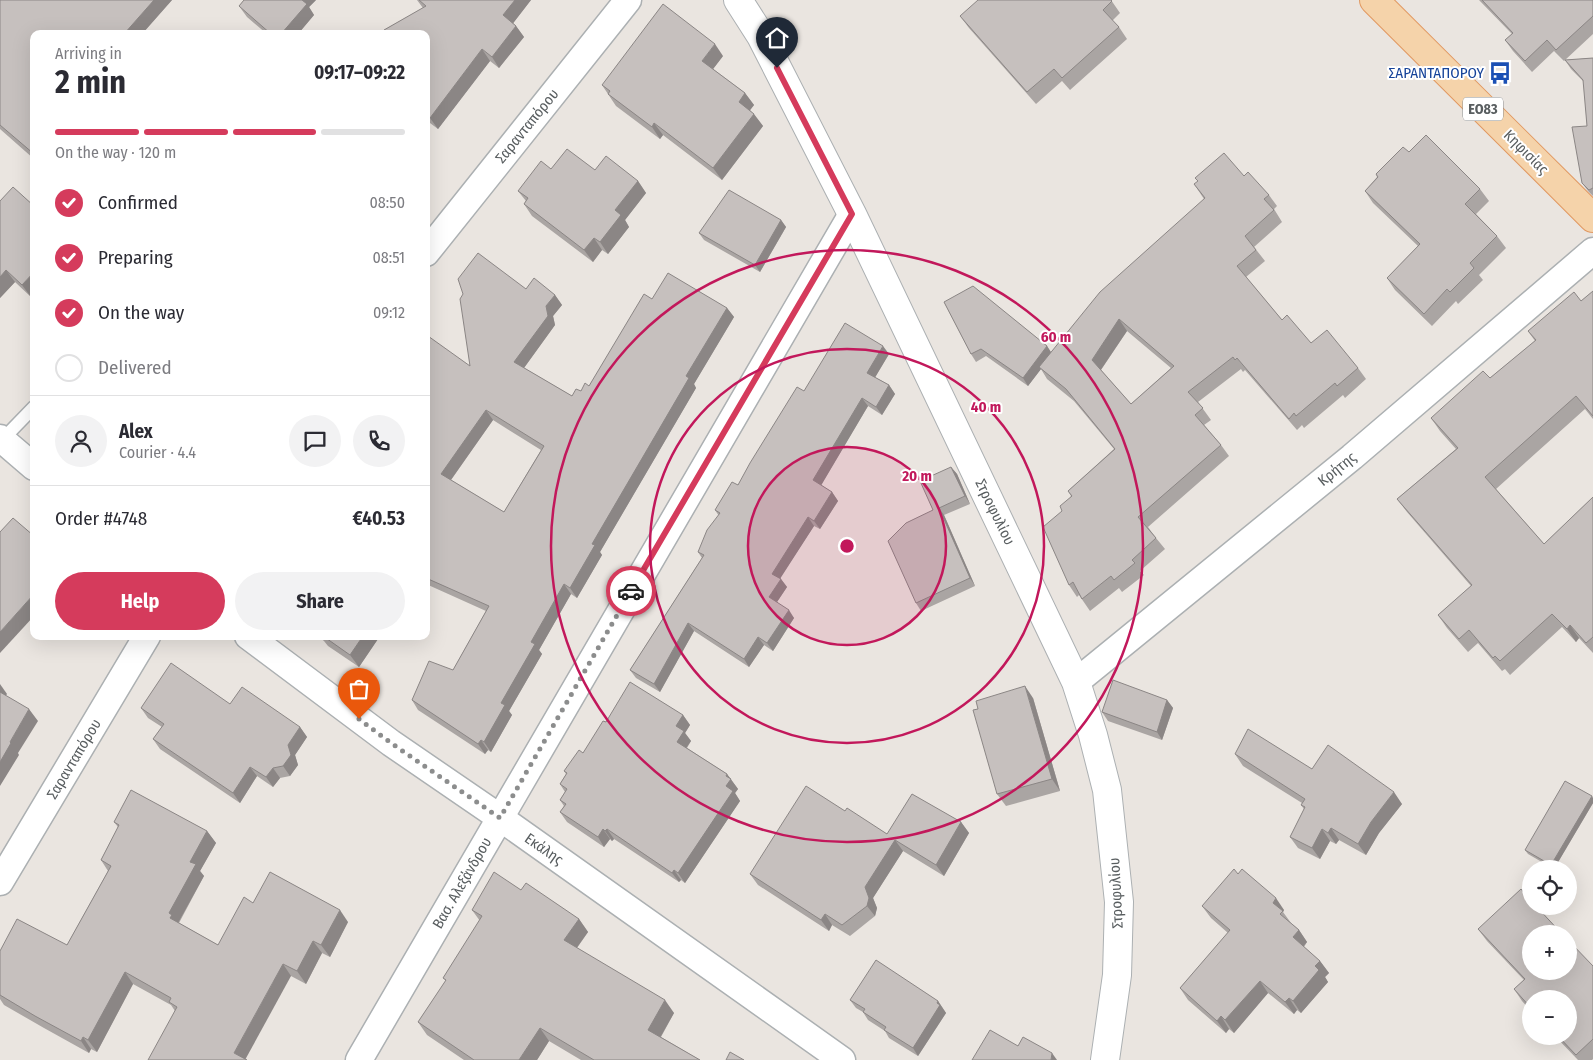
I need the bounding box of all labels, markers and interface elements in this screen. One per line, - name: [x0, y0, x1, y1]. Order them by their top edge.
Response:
- pin: [756, 17, 798, 68]
- icon: home: [763, 24, 791, 52]
- text: Arriving in: [55, 44, 122, 63]
- bus stop icon: ΣΑΡΑΝΤΑΠΟΡΟΥ: [1487, 60, 1513, 86]
- text: 09:17–09:22: [314, 61, 405, 84]
- text: 2 min: [55, 63, 126, 101]
- place label: ΣΑΡΑΝΤΑΠΟΡΟΥ: [1389, 64, 1485, 82]
- street label: Σαρανταπόρου: [492, 85, 562, 167]
- road number: ΕΟ83: [1463, 98, 1503, 120]
- street label: Κηφισίας: [1500, 126, 1552, 178]
- text: On the way · 120 m: [55, 143, 176, 162]
- icon: check: [55, 189, 83, 217]
- text: Confirmed: [98, 191, 178, 214]
- text: 08:50: [370, 193, 405, 212]
- icon: check: [55, 244, 83, 272]
- text: Preparing: [98, 246, 173, 269]
- text: 08:51: [372, 248, 405, 267]
- icon: check: [55, 299, 83, 327]
- text: On the way: [98, 301, 184, 324]
- text: 09:12: [373, 303, 405, 322]
- text: 60 m: [1041, 328, 1071, 346]
- text: Delivered: [98, 356, 172, 379]
- text: 40 m: [971, 398, 1001, 416]
- button: person: [55, 415, 107, 467]
- button: chat: [289, 415, 341, 467]
- button: phone: [353, 415, 405, 467]
- text: Alex: [119, 420, 153, 443]
- text: Courier · 4.4: [119, 443, 196, 462]
- street label: Κρήτης: [1314, 448, 1360, 490]
- text: 20 m: [901, 467, 932, 485]
- street label: Στροφυλίου: [971, 476, 1019, 548]
- text: Order #4748: [55, 507, 147, 530]
- text: €40.53: [353, 507, 405, 530]
- centre of rings: [838, 537, 856, 555]
- courier: [606, 566, 656, 616]
- button: Help: [55, 572, 225, 630]
- button: Share: [235, 572, 405, 630]
- icon: car: [617, 577, 645, 605]
- pin: [338, 668, 380, 719]
- icon: bag: [345, 675, 373, 703]
- street label: Σαρανταπόρου: [43, 716, 105, 802]
- street label: Εκάλης: [521, 829, 567, 869]
- street label: Βασ. Αλεξάνδρου: [429, 834, 495, 932]
- street label: Στροφυλίου: [1105, 857, 1127, 929]
- map controls: [1522, 860, 1577, 1045]
- button: locate: [1522, 860, 1577, 915]
- button: +: [1522, 925, 1577, 980]
- button: −: [1522, 990, 1577, 1045]

